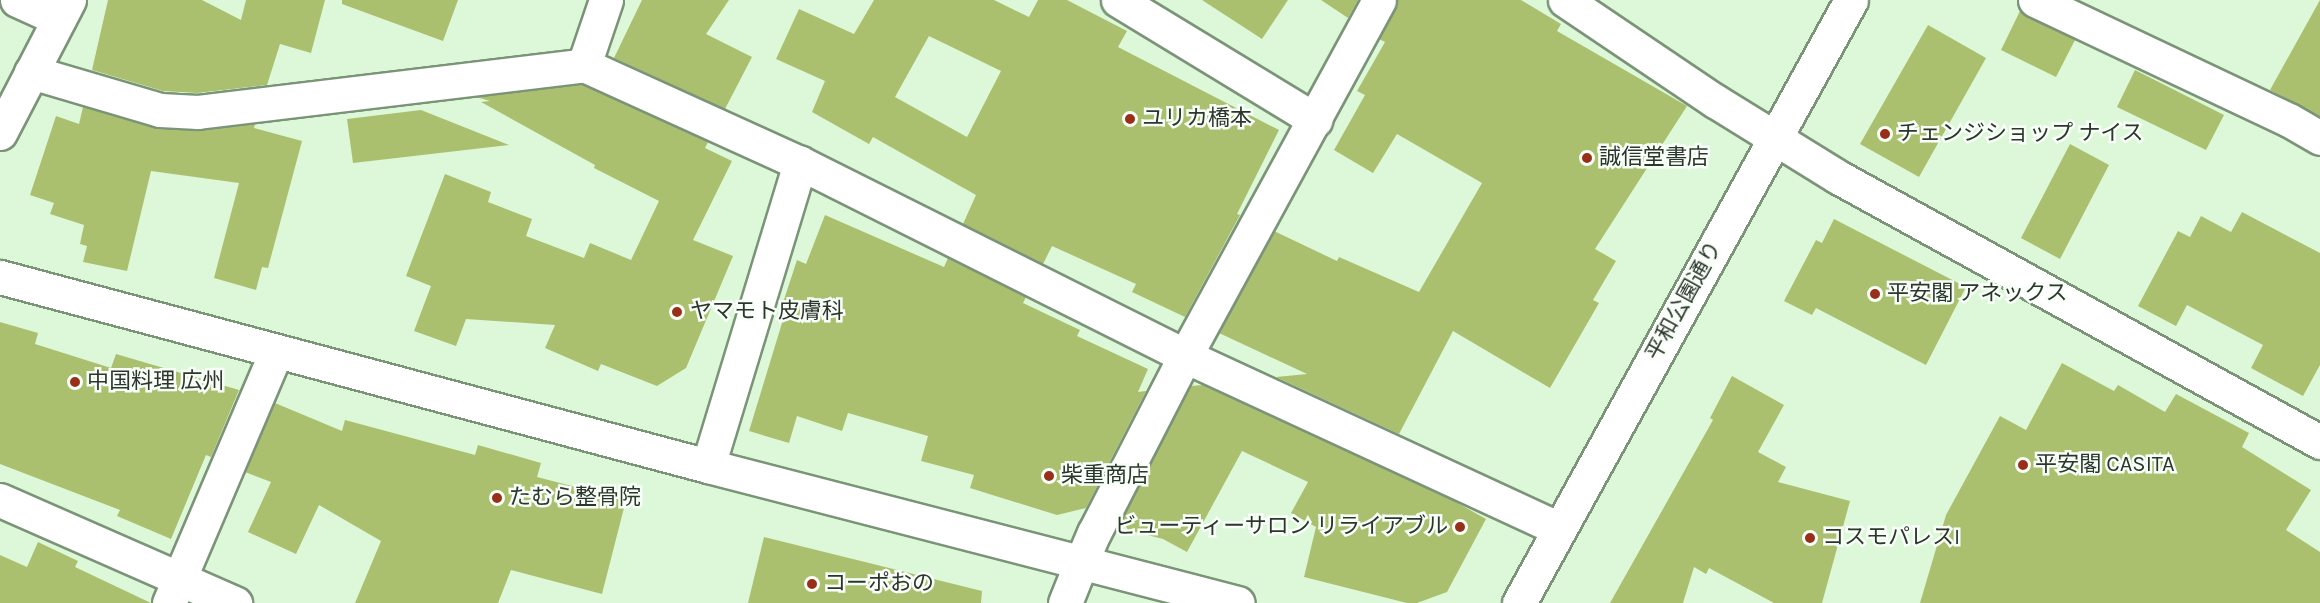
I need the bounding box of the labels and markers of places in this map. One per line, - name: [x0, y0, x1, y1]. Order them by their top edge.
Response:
- place label: ユリカ橋本: [1142, 106, 1252, 132]
- marker: ユリカ橋本: [1123, 112, 1137, 126]
- place label: チェンジショップ ナイス: [1897, 121, 2144, 147]
- marker: チェンジショップ ナイス: [1878, 127, 1892, 141]
- place label: 誠信堂書店: [1599, 145, 1709, 171]
- marker: 誠信堂書店: [1580, 151, 1594, 165]
- place label: 平安閣 アネックス: [1887, 281, 2068, 307]
- marker: 平安閣 アネックス: [1868, 287, 1882, 301]
- place label: ヤマモト皮膚科: [690, 299, 844, 325]
- marker: ヤマモト皮膚科: [668, 303, 686, 321]
- place label: 中国料理 広州: [87, 369, 224, 395]
- marker: 中国料理 広州: [68, 375, 82, 389]
- place label: 平安閣 CASITA: [2035, 452, 2175, 478]
- marker: 平安閣 CASITA: [2016, 458, 2030, 472]
- place label: 柴重商店: [1061, 463, 1149, 489]
- marker: 柴重商店: [1042, 469, 1056, 483]
- place label: たむら整骨院: [509, 485, 641, 511]
- marker: たむら整骨院: [490, 491, 504, 505]
- place label: ビューティーサロン リライアブル: [1113, 514, 1448, 540]
- marker: ビューティーサロン リライアブル: [1453, 520, 1467, 534]
- place label: コスモパレスI: [1822, 525, 1960, 551]
- marker: コスモパレスI: [1803, 531, 1817, 545]
- place label: コーポおの: [824, 571, 934, 597]
- marker: コーポおの: [805, 577, 819, 591]

